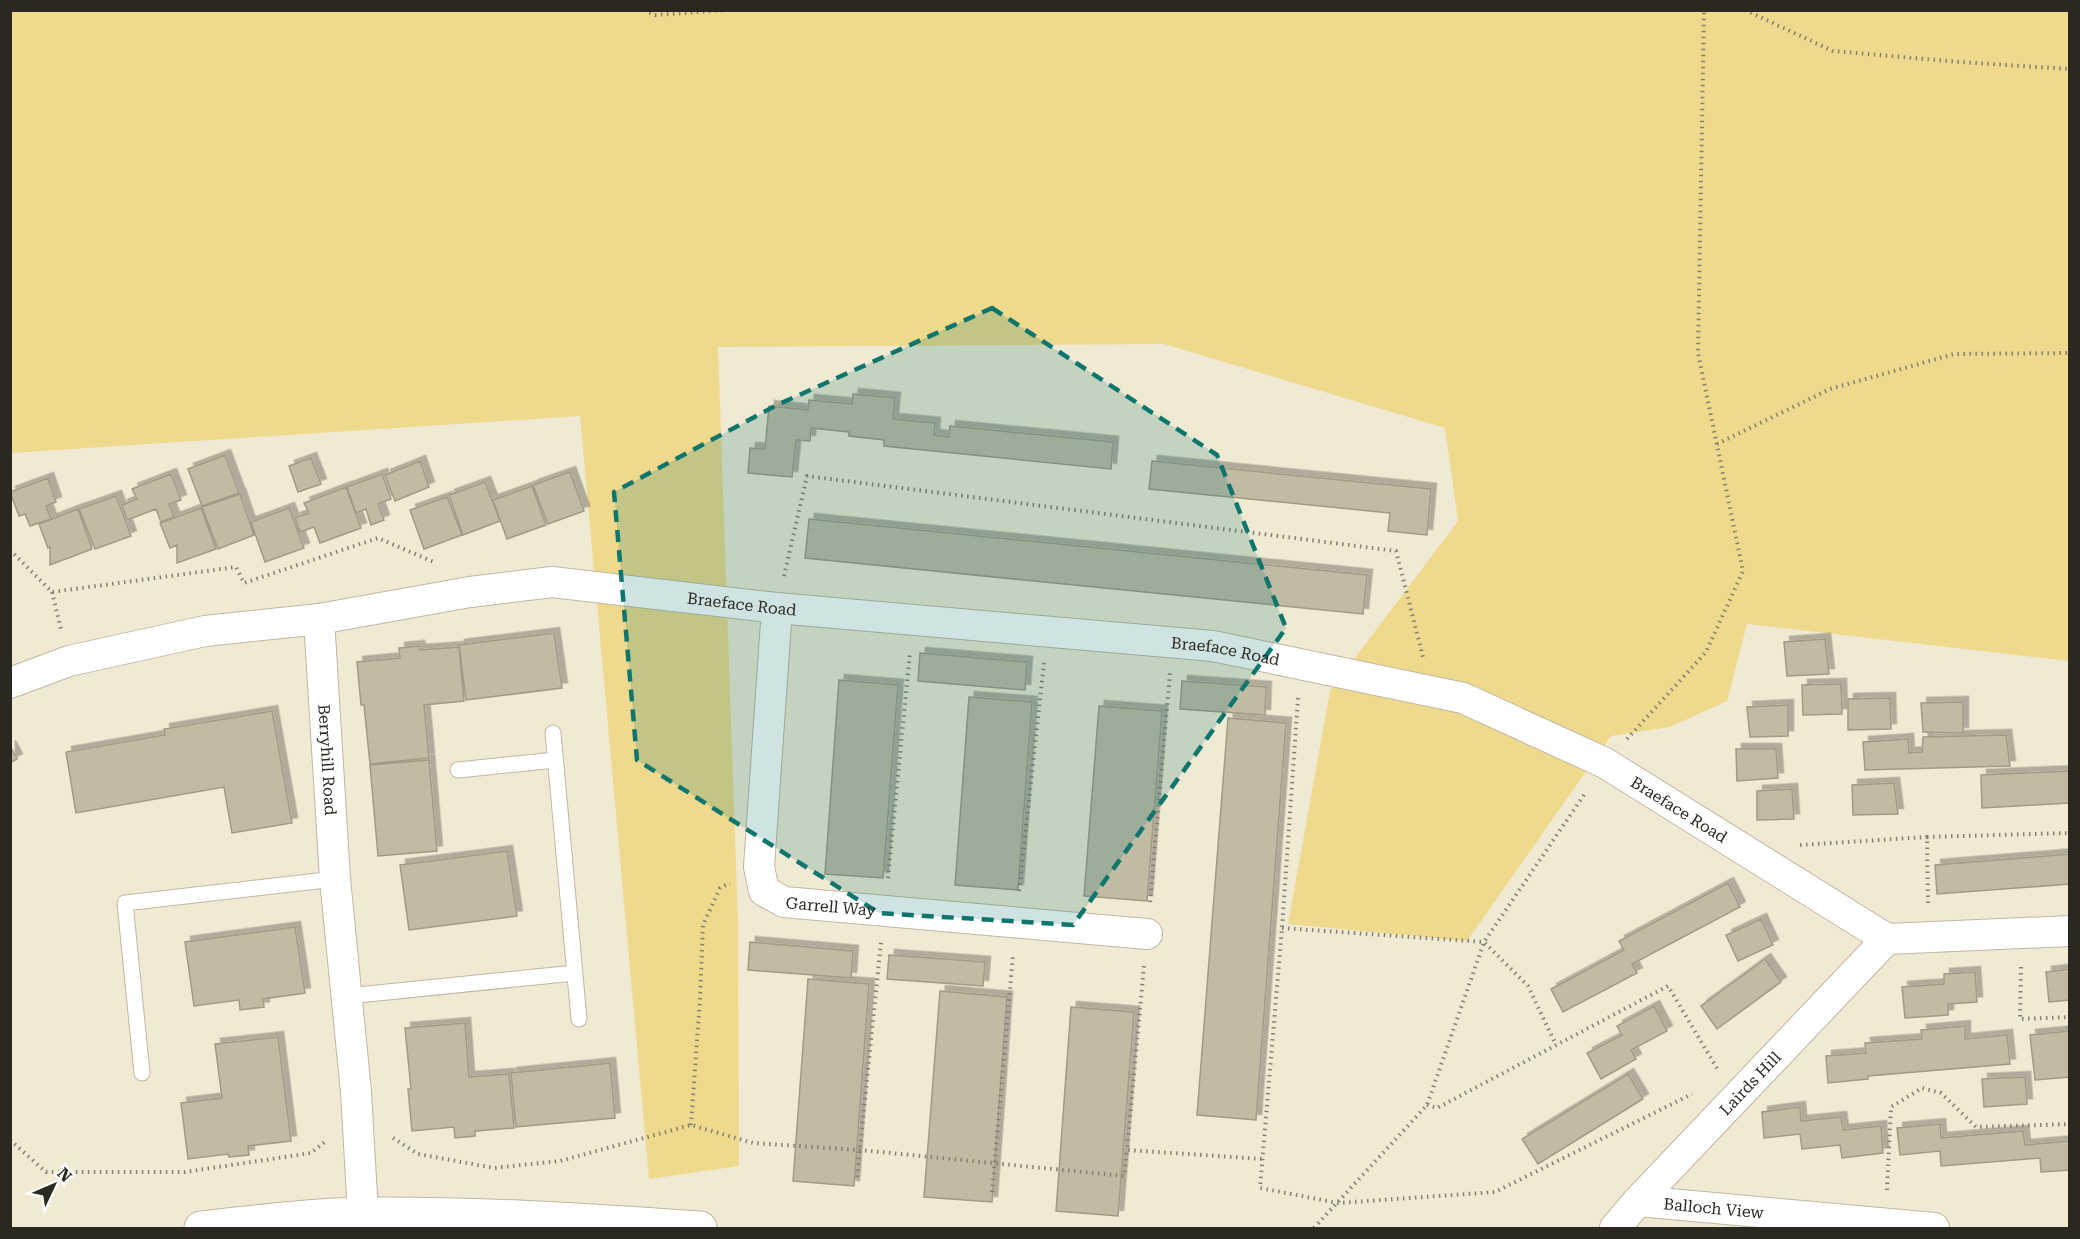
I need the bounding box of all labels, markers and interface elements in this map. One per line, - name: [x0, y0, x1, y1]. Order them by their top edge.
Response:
- street label: Braeface Road: [686, 588, 797, 619]
- street label: Braeface Road: [1170, 633, 1282, 669]
- street label: Berryhill Road: [315, 704, 341, 816]
- street label: Braeface Road: [1627, 772, 1731, 847]
- street label: Garrell Way: [785, 893, 877, 920]
- street label: Lairds Hill: [1715, 1047, 1785, 1119]
- north arrow: [24, 1155, 84, 1215]
- text: N: [53, 1164, 76, 1186]
- street label: Balloch View: [1663, 1194, 1765, 1222]

